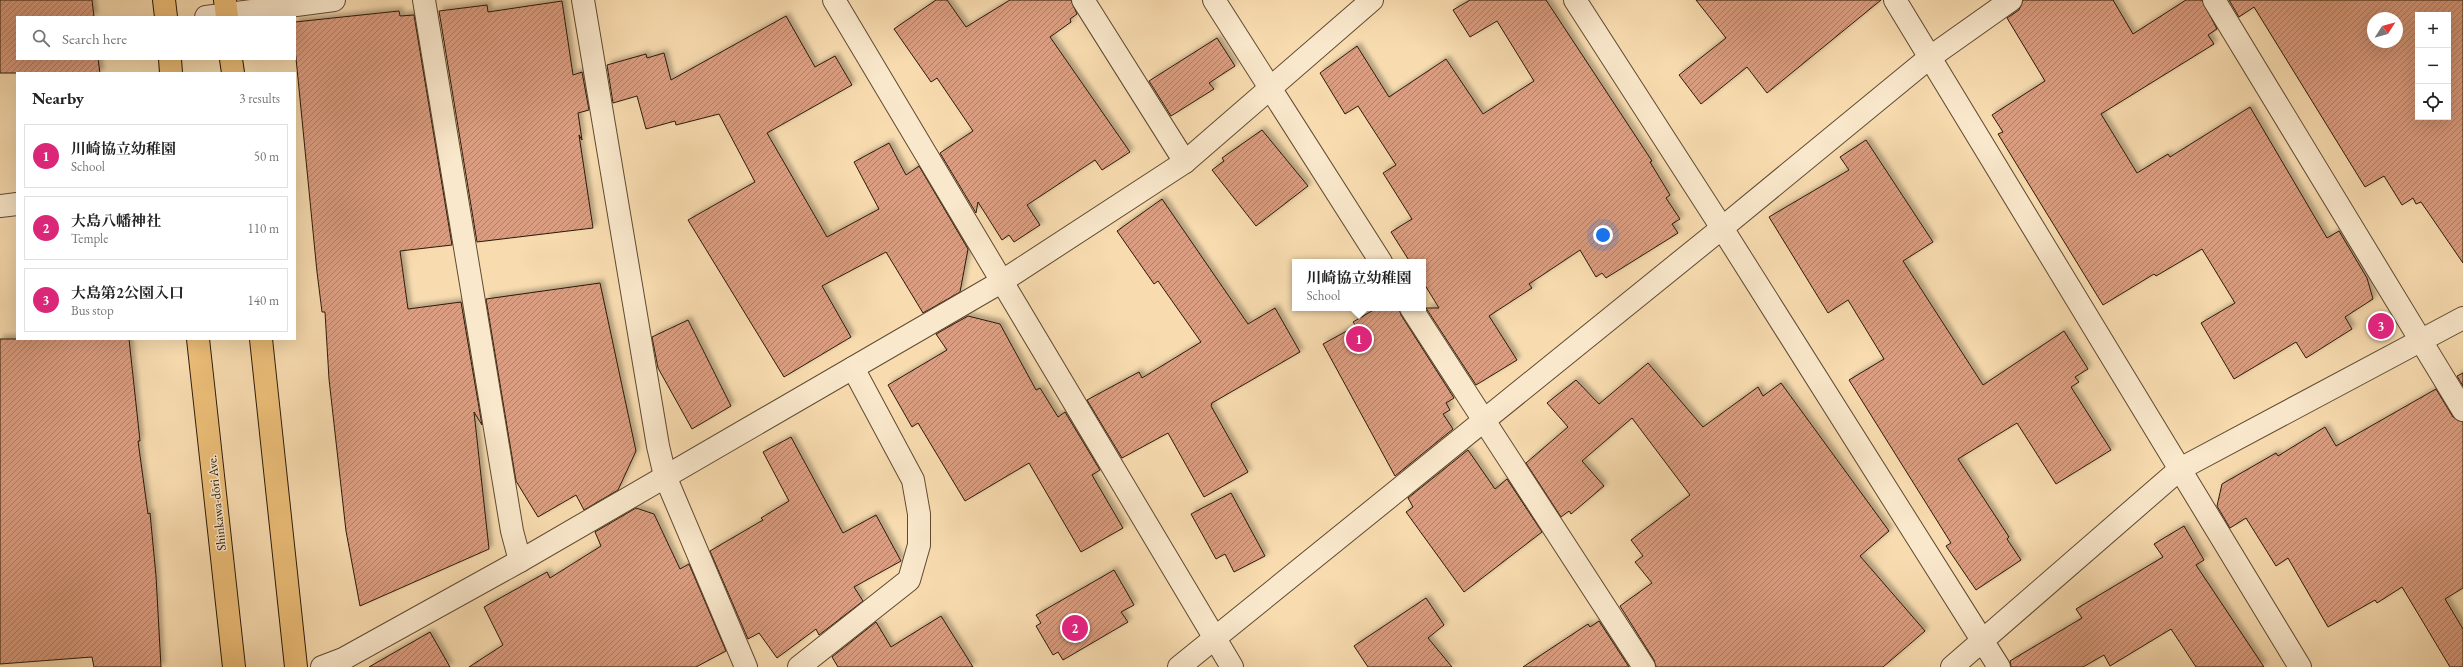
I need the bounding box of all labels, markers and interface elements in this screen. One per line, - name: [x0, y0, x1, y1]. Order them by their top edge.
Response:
- north arrow: [2367, 12, 2403, 48]
- map controls: [2415, 12, 2451, 120]
- button: +: [2415, 12, 2451, 48]
- search box: [16, 16, 296, 60]
- icon: search: [30, 27, 52, 49]
- text: Search here: [62, 29, 127, 48]
- button: −: [2415, 48, 2451, 84]
- button: locate: [2415, 84, 2451, 120]
- text: Nearby: [32, 87, 84, 109]
- text: 3 results: [239, 90, 280, 107]
- text: 川崎協立幼稚園: [71, 139, 176, 158]
- text: 1: [43, 148, 49, 165]
- text: 50 m: [254, 148, 279, 165]
- text: School: [71, 158, 105, 175]
- text: 大島八幡神社: [71, 211, 161, 230]
- text: 2: [43, 220, 49, 237]
- text: 110 m: [248, 220, 279, 237]
- your location: [1593, 225, 1613, 245]
- text: Temple: [71, 230, 108, 247]
- popup: [1292, 259, 1426, 311]
- text: 川崎協立幼稚園: [1306, 268, 1412, 287]
- text: 大島第2公園入口: [71, 283, 184, 302]
- text: School: [1306, 287, 1340, 304]
- text: 3: [43, 292, 49, 309]
- text: 140 m: [248, 292, 279, 309]
- text: Bus stop: [71, 302, 114, 319]
- pin: 3: [2368, 311, 2394, 341]
- pin: 1: [1346, 324, 1372, 354]
- street label: Shinkawa-dōri Ave.: [203, 454, 230, 552]
- pin: 2: [1062, 613, 1088, 643]

